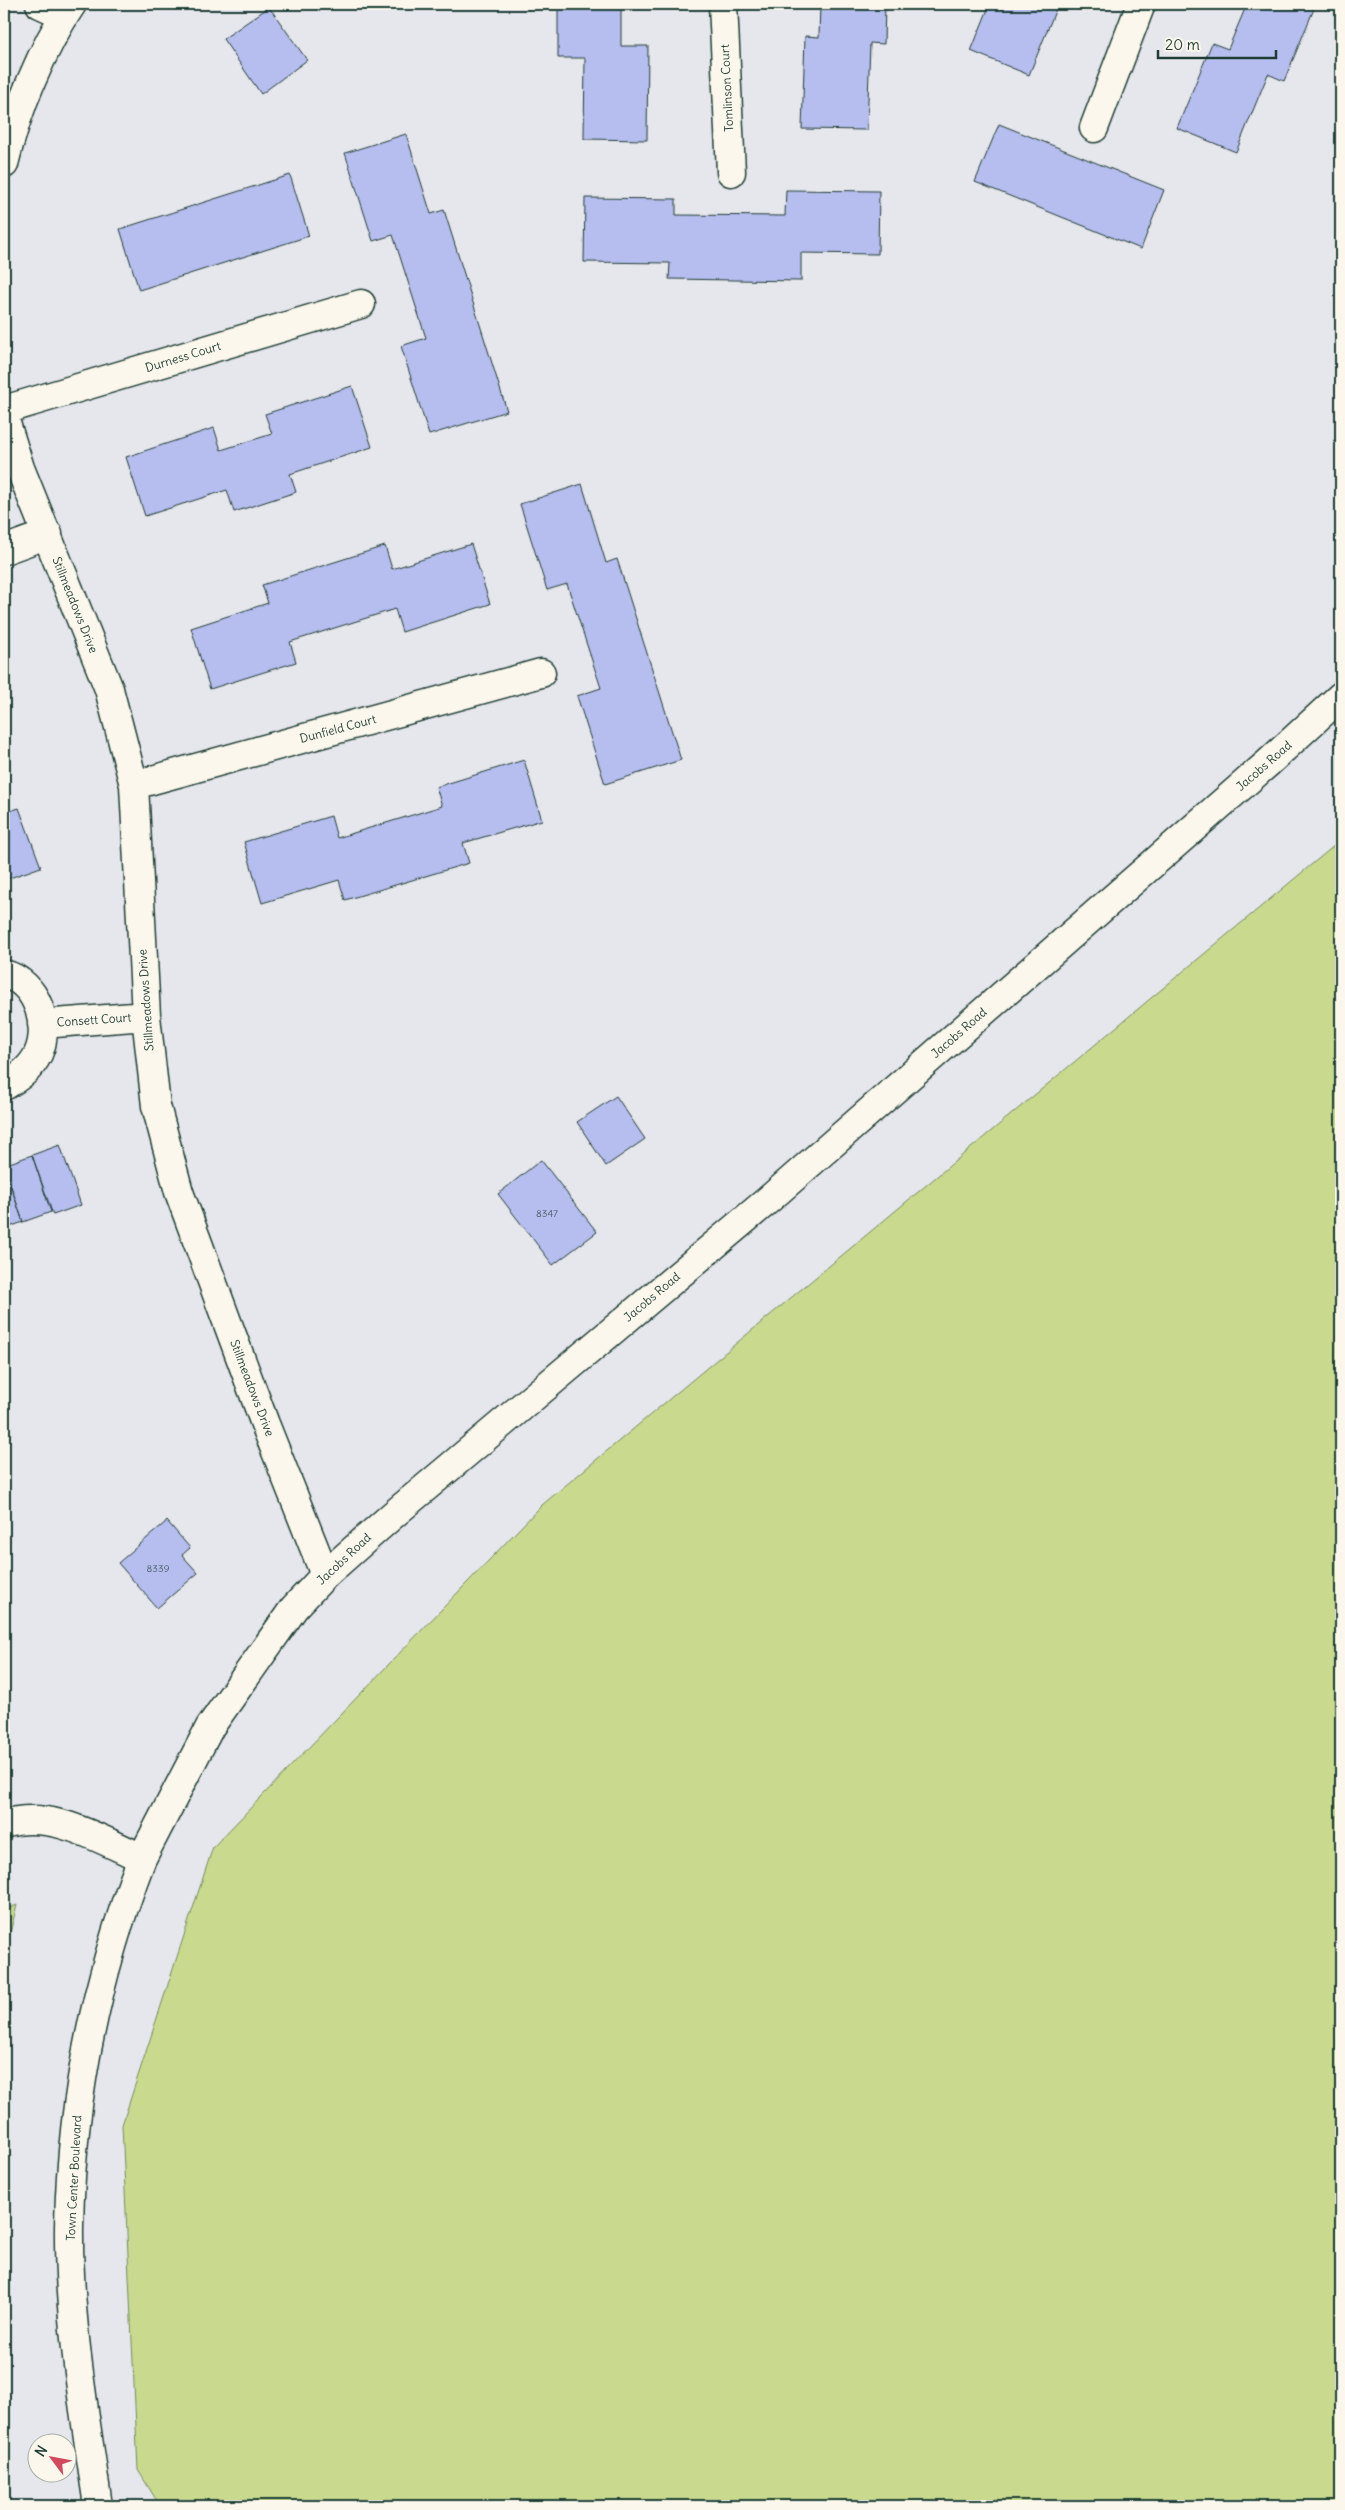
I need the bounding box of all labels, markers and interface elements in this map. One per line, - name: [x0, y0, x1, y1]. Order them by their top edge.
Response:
- scale bar: [1158, 28, 1275, 60]
- text: 20 m: [1165, 35, 1200, 54]
- street label: Tomlinson Court: [717, 44, 736, 132]
- street label: Durness Court: [143, 338, 222, 375]
- street label: Stillmeadows Drive: [49, 555, 102, 655]
- street label: Dunfield Court: [298, 711, 378, 746]
- street label: Jacobs Road: [1233, 737, 1295, 794]
- street label: Stillmeadows Drive: [134, 948, 157, 1052]
- street label: Jacobs Road: [928, 1004, 990, 1061]
- street label: Consett Court: [56, 1009, 132, 1030]
- house number: 8347: [536, 1207, 558, 1220]
- street label: Jacobs Road: [621, 1269, 683, 1324]
- street label: Stillmeadows Drive: [227, 1337, 278, 1438]
- street label: Jacobs Road: [313, 1530, 374, 1588]
- house number: 8339: [147, 1562, 170, 1575]
- street label: Town Center Boulevard: [63, 2115, 84, 2241]
- north arrow: [28, 2432, 78, 2482]
- text: N: [31, 2442, 51, 2460]

